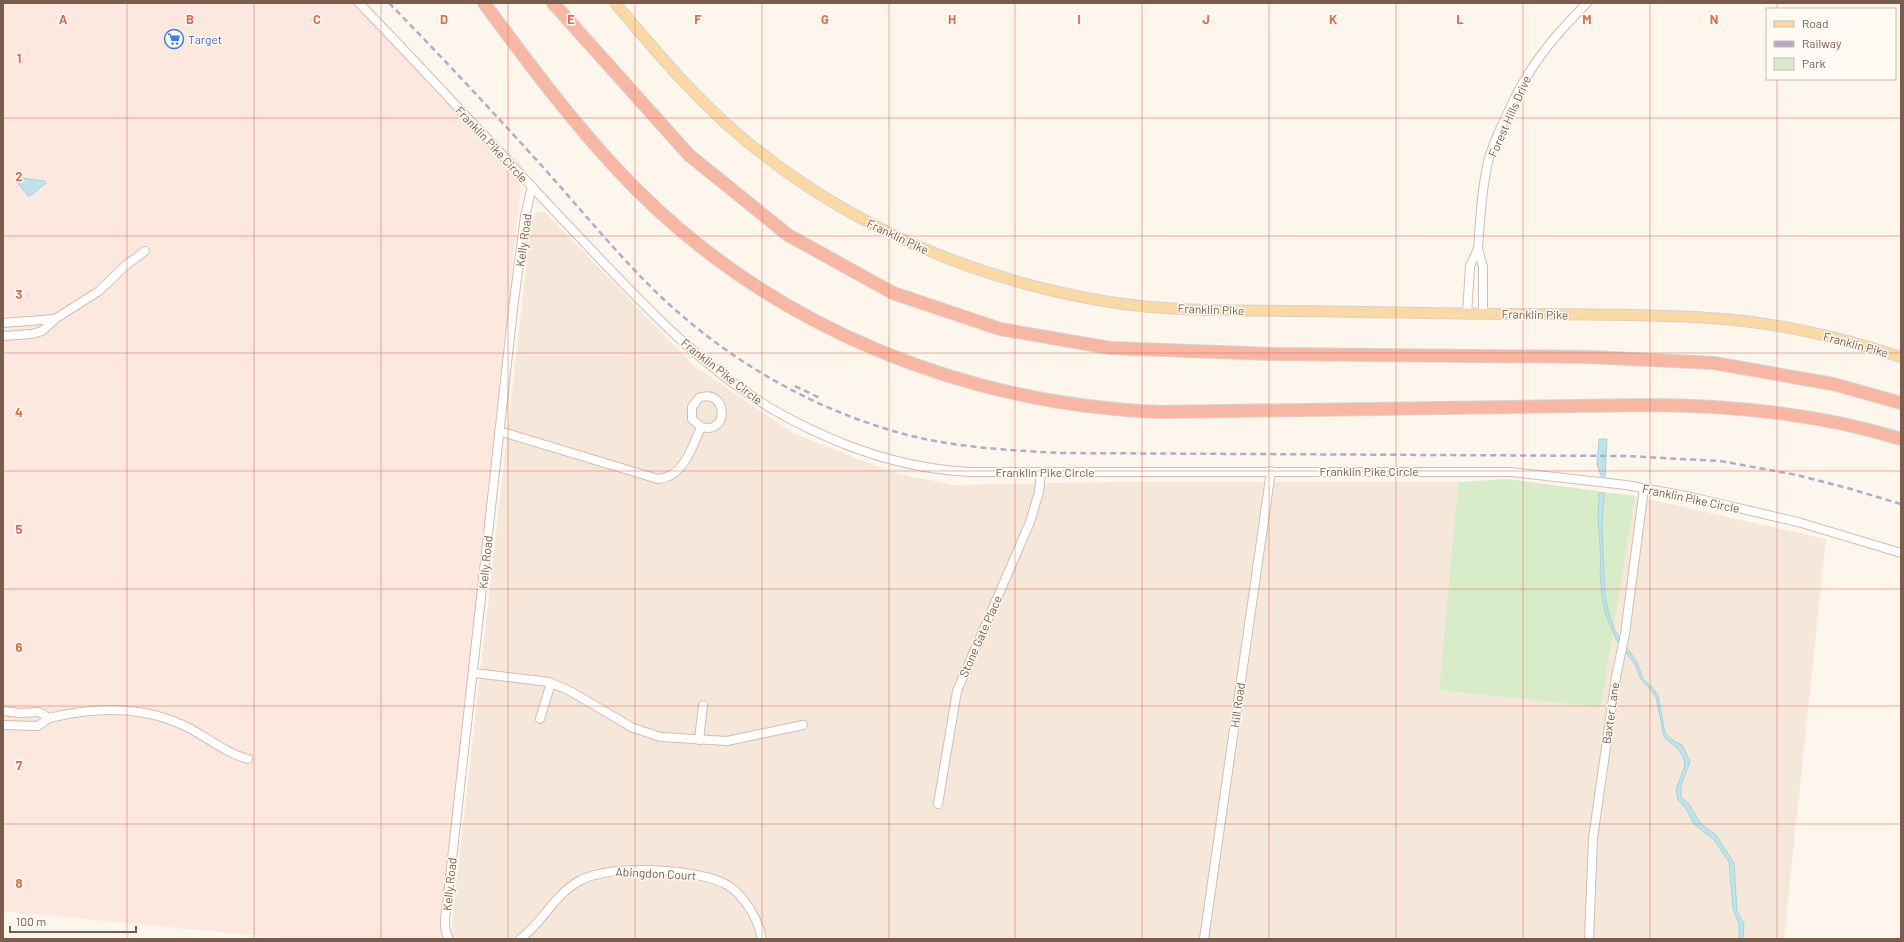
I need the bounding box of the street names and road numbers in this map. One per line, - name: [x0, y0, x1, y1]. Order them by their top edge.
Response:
- street label: Forest Hills Drive: [1485, 73, 1533, 159]
- street label: Franklin Pike Circle: [453, 103, 531, 185]
- street label: Kelly Road: [512, 213, 534, 267]
- street label: Franklin Pike: [865, 216, 931, 256]
- street label: Franklin Pike: [1177, 301, 1245, 317]
- street label: Franklin Pike: [1502, 306, 1568, 322]
- street label: Franklin Pike: [1822, 329, 1890, 359]
- street label: Franklin Pike Circle: [679, 335, 765, 407]
- street label: Franklin Pike Circle: [1319, 464, 1419, 478]
- street label: Franklin Pike Circle: [995, 465, 1095, 479]
- street label: Franklin Pike Circle: [1641, 481, 1741, 515]
- street label: Kelly Road: [475, 535, 495, 589]
- street label: Stone Gate Place: [956, 593, 1004, 679]
- street label: Baxter Lane: [1599, 681, 1621, 745]
- street label: Hill Road: [1227, 682, 1247, 728]
- street label: Kelly Road: [439, 857, 459, 911]
- street label: Abingdon Court: [615, 864, 697, 882]

